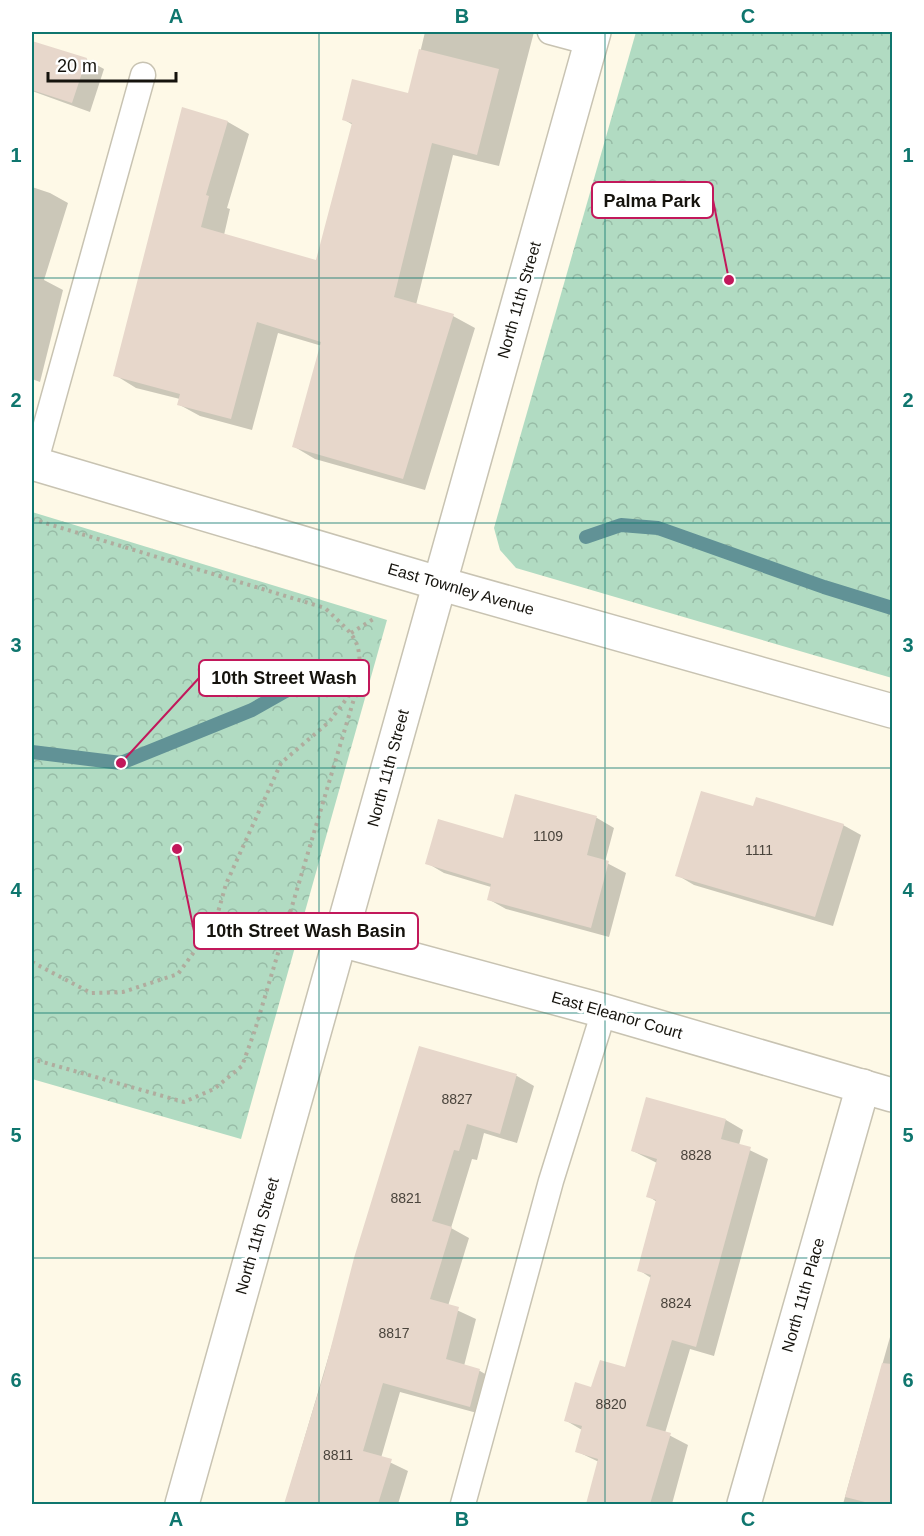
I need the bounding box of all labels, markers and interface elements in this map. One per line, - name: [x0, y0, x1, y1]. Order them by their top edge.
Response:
- text: A: [169, 5, 183, 27]
- text: B: [455, 5, 469, 27]
- text: C: [741, 5, 755, 27]
- scale bar: [48, 45, 176, 83]
- text: 20 m: [57, 56, 97, 76]
- text: 1: [10, 144, 22, 166]
- text: 1: [902, 144, 914, 166]
- callout: Palma Park: [592, 182, 713, 218]
- text: Palma Park: [603, 191, 702, 211]
- street label: North 11th Street: [494, 239, 544, 360]
- text: 2: [10, 389, 22, 411]
- text: 2: [902, 389, 914, 411]
- street label: East Townley Avenue: [386, 560, 536, 618]
- text: 3: [10, 634, 22, 656]
- text: 3: [902, 634, 914, 656]
- callout: 10th Street Wash: [199, 660, 369, 696]
- text: 10th Street Wash: [211, 668, 357, 688]
- street label: North 11th Street: [364, 707, 412, 828]
- house number: 1109: [533, 828, 563, 844]
- house number: 1111: [745, 842, 773, 858]
- text: 4: [10, 879, 22, 901]
- text: 4: [902, 879, 914, 901]
- callout: 10th Street Wash Basin: [194, 913, 418, 949]
- text: 10th Street Wash Basin: [206, 921, 406, 941]
- street label: East Eleanor Court: [550, 988, 685, 1042]
- house number: 8827: [441, 1091, 473, 1107]
- text: 5: [10, 1124, 22, 1146]
- text: 5: [902, 1124, 914, 1146]
- house number: 8828: [680, 1147, 712, 1163]
- street label: North 11th Street: [232, 1175, 282, 1296]
- house number: 8821: [390, 1190, 422, 1206]
- street label: North 11th Place: [779, 1236, 827, 1354]
- house number: 8824: [660, 1295, 692, 1311]
- house number: 8817: [378, 1325, 410, 1341]
- text: 6: [10, 1369, 22, 1391]
- text: 6: [902, 1369, 914, 1391]
- house number: 8820: [595, 1396, 627, 1412]
- house number: 8811: [323, 1447, 353, 1463]
- text: A: [169, 1508, 183, 1530]
- text: B: [455, 1508, 469, 1530]
- text: C: [741, 1508, 755, 1530]

